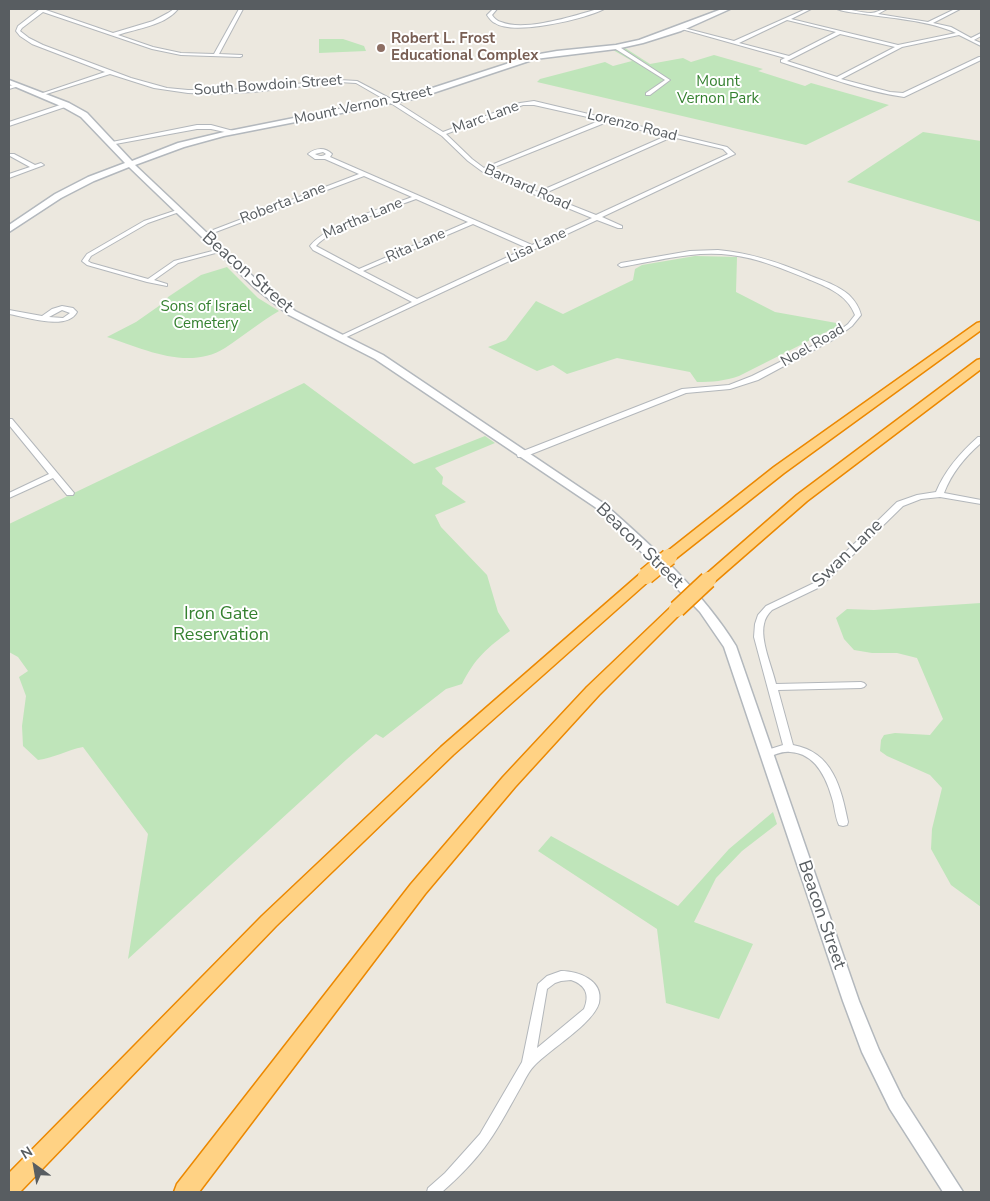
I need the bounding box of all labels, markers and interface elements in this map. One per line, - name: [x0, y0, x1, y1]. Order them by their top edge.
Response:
- place label: Robert L. Frost Educational Complex: [391, 30, 538, 65]
- marker: Robert L. Frost Educational Complex: [375, 42, 387, 54]
- street label: South Bowdoin Street: [193, 72, 343, 100]
- park label: Mount Vernon Park: [677, 73, 759, 108]
- street label: Mount Vernon Street: [293, 83, 433, 129]
- street label: Marc Lane: [450, 98, 522, 138]
- street label: Lorenzo Road: [585, 106, 679, 146]
- street label: Barnard Road: [481, 161, 573, 215]
- street label: Roberta Lane: [238, 179, 328, 229]
- street label: Martha Lane: [320, 194, 406, 244]
- street label: Lisa Lane: [505, 224, 569, 268]
- street label: Rita Lane: [383, 225, 449, 267]
- street label: Beacon Street: [197, 228, 297, 318]
- park label: Sons of Israel Cemetery: [161, 298, 251, 333]
- street label: Noel Road: [778, 321, 848, 371]
- street label: Beacon Street: [591, 499, 687, 593]
- street label: Swan Lane: [808, 515, 888, 593]
- park label: Iron Gate Reservation: [173, 604, 269, 646]
- street label: Beacon Street: [792, 858, 850, 972]
- north arrow: [10, 1141, 60, 1191]
- text: N: [17, 1142, 36, 1164]

